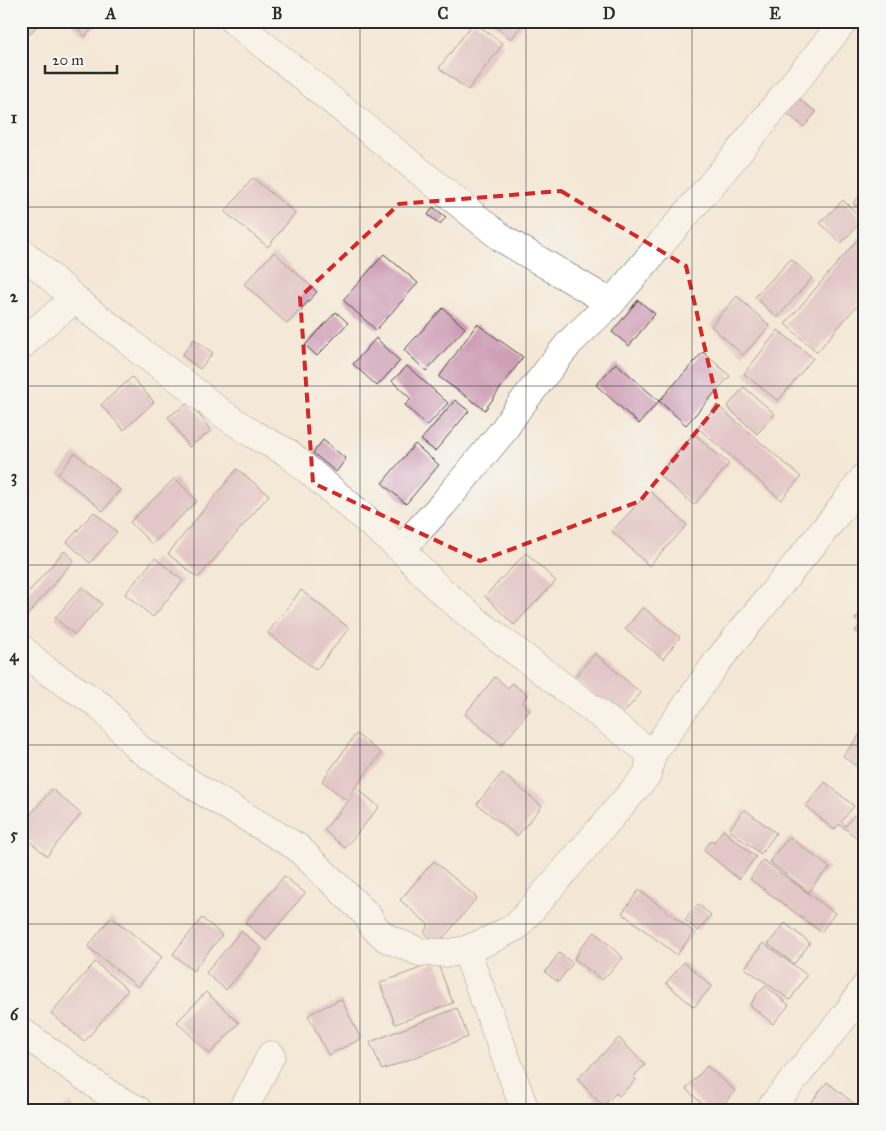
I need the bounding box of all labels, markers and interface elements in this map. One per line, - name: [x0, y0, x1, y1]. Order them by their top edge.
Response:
- text: A: [105, 4, 117, 23]
- text: B: [272, 4, 282, 23]
- text: C: [438, 4, 449, 23]
- text: D: [603, 4, 616, 23]
- text: E: [769, 4, 781, 23]
- scale bar: [45, 42, 118, 74]
- text: 20 m: [52, 51, 84, 69]
- text: 1: [11, 108, 18, 127]
- text: 2: [10, 287, 19, 306]
- text: 3: [11, 467, 17, 487]
- text: 4: [10, 646, 20, 666]
- text: 5: [10, 825, 18, 844]
- text: 6: [10, 1005, 19, 1024]

